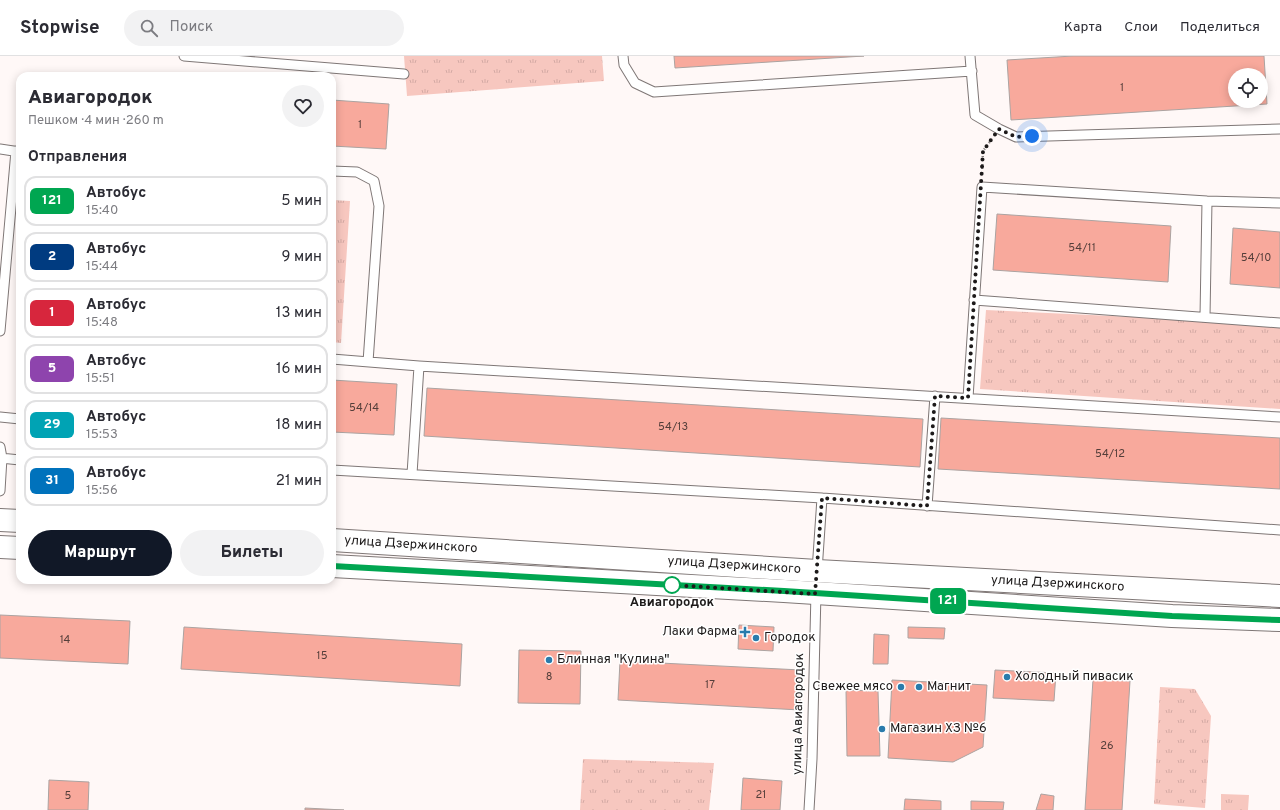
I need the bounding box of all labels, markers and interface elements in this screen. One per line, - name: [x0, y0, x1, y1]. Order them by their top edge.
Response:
- search box: [124, 10, 404, 46]
- text: Stopwise: [20, 16, 100, 40]
- icon: search: [138, 17, 160, 39]
- text: Поиск: [170, 18, 213, 37]
- text: Карта: [1064, 19, 1102, 36]
- text: Слои: [1124, 19, 1158, 36]
- text: Поделиться: [1180, 19, 1260, 36]
- map controls: [1228, 68, 1268, 108]
- button: locate: [1228, 68, 1268, 108]
- house number: 1: [1120, 81, 1124, 95]
- button: heart: [282, 85, 324, 127]
- text: Авиагородок: [28, 86, 153, 110]
- text: Пешком · 4 мин · 260 m: [28, 113, 164, 129]
- house number: 1: [358, 118, 362, 132]
- your location: [1022, 126, 1042, 146]
- text: Отправления: [28, 148, 127, 167]
- text: Автобус: [86, 184, 146, 203]
- text: 121: [42, 192, 62, 209]
- text: 5 мин: [281, 192, 322, 211]
- text: 15:40: [86, 203, 118, 219]
- text: Автобус: [86, 240, 146, 259]
- house number: 54/11: [1068, 241, 1096, 255]
- text: 2: [48, 248, 56, 265]
- text: 9 мин: [282, 248, 322, 267]
- house number: 54/10: [1241, 251, 1271, 265]
- text: 15:44: [86, 259, 118, 275]
- text: Автобус: [86, 296, 146, 315]
- text: 1: [49, 304, 55, 321]
- text: 13 мин: [276, 304, 322, 323]
- text: 15:48: [86, 315, 118, 331]
- text: Автобус: [86, 352, 146, 371]
- text: 5: [48, 360, 56, 377]
- text: 16 мин: [276, 360, 322, 379]
- text: 15:51: [86, 371, 115, 387]
- house number: 54/14: [349, 401, 379, 415]
- text: Автобус: [86, 408, 146, 427]
- text: 29: [43, 416, 61, 433]
- text: 18 мин: [276, 416, 322, 435]
- house number: 54/13: [658, 420, 688, 434]
- text: 15:53: [86, 427, 118, 443]
- house number: 54/12: [1095, 447, 1125, 461]
- text: Автобус: [86, 464, 146, 483]
- text: 31: [45, 472, 59, 489]
- text: 21 мин: [276, 472, 322, 491]
- text: 15:56: [86, 483, 118, 499]
- button: Маршрут: [28, 530, 172, 576]
- button: Билеты: [180, 530, 324, 576]
- street label: улица Дзержинского: [344, 533, 478, 557]
- street label: улица Дзержинского: [667, 553, 801, 578]
- street label: улица Дзержинского: [991, 572, 1125, 596]
- marker: Авиагородок: [663, 576, 681, 594]
- line badge: 121: [925, 588, 971, 614]
- text: 121: [938, 592, 958, 609]
- place label: Авиагородок: [630, 595, 715, 611]
- place label: Лаки Фарма: [662, 624, 737, 640]
- marker: Лаки Фарма: [740, 627, 750, 637]
- place label: Городок: [764, 630, 816, 646]
- house number: 14: [60, 633, 71, 647]
- marker: Городок: [751, 633, 761, 643]
- house number: 15: [317, 649, 328, 663]
- place label: Блинная "Кулина": [557, 652, 669, 668]
- street label: улица Авиагородок: [790, 653, 808, 775]
- marker: Блинная "Кулина": [544, 655, 554, 665]
- place label: Холодный пивасик: [1015, 669, 1134, 685]
- house number: 8: [546, 670, 552, 684]
- marker: Холодный пивасик: [1002, 672, 1012, 682]
- house number: 17: [705, 678, 715, 692]
- place label: Свежее мясо: [812, 679, 893, 695]
- place label: Магнит: [927, 679, 971, 695]
- marker: Свежее мясо: [896, 682, 906, 692]
- marker: Магнит: [914, 682, 924, 692]
- place label: Магазин ХЗ №6: [890, 721, 987, 737]
- marker: Магазин ХЗ №6: [877, 724, 887, 734]
- house number: 26: [1100, 739, 1114, 753]
- house number: 21: [756, 788, 766, 802]
- house number: 5: [65, 789, 72, 803]

